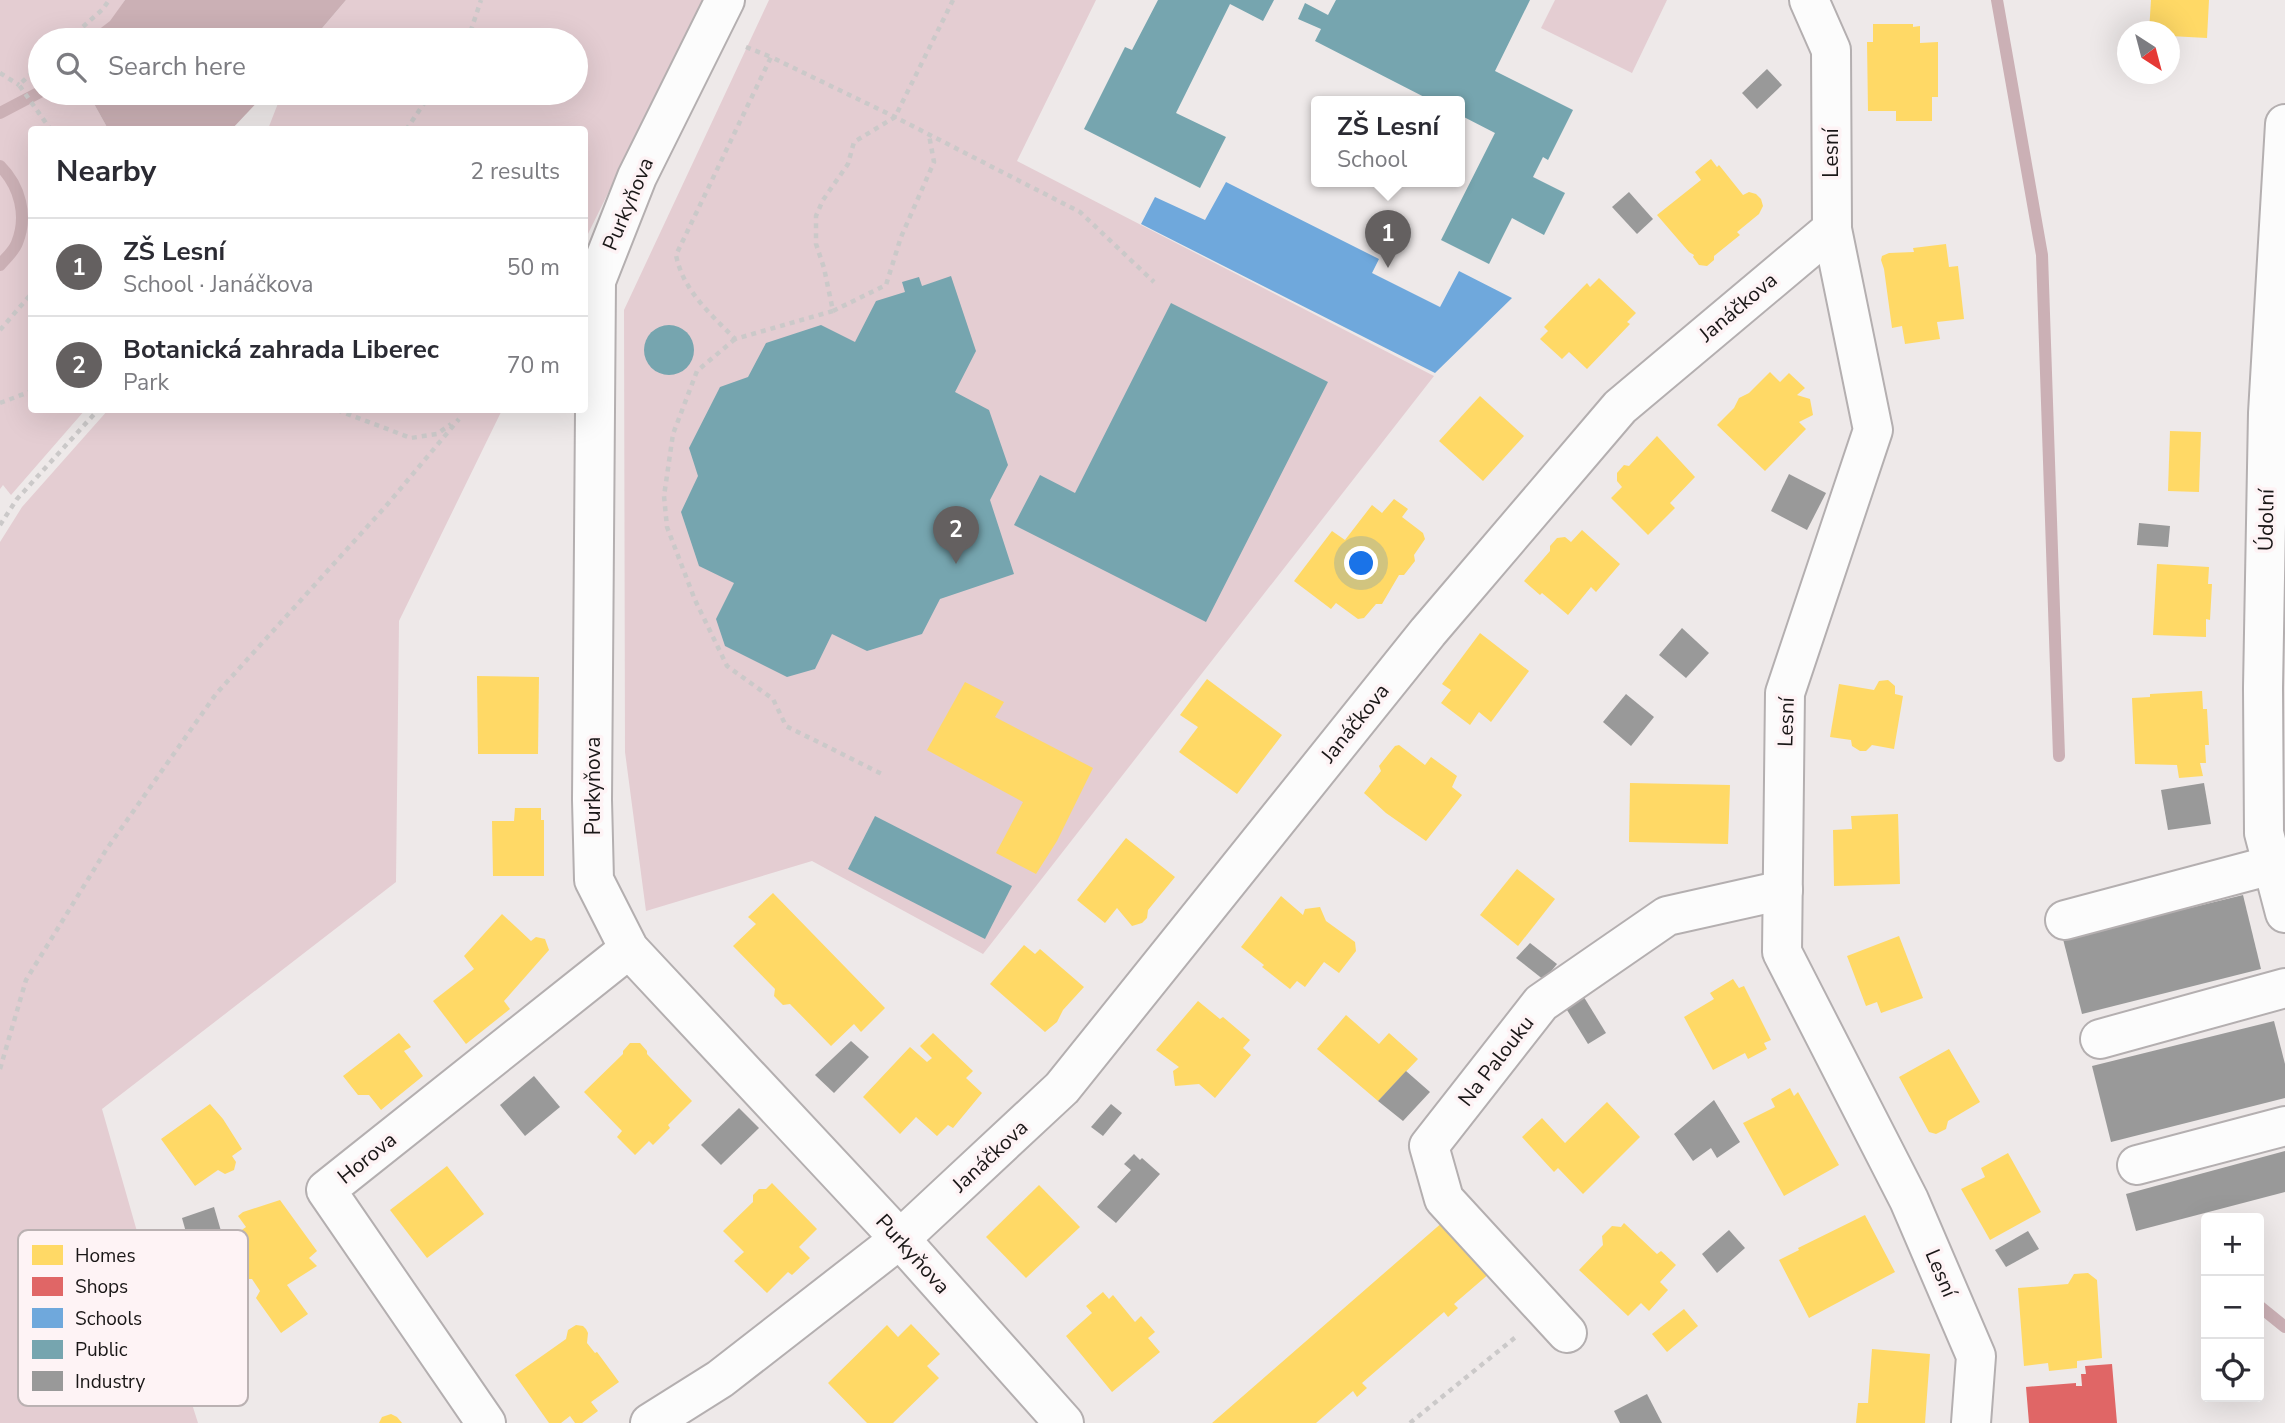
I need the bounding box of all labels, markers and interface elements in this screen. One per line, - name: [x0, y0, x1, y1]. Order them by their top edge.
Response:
- north arrow: [2117, 21, 2180, 84]
- search box: [28, 28, 588, 105]
- icon: search: [52, 48, 90, 86]
- text: Search here: [108, 49, 246, 84]
- popup: [1311, 96, 1465, 187]
- text: ZŠ Lesní: [1337, 109, 1439, 144]
- street label: Lesní: [1817, 127, 1845, 178]
- text: School: [1337, 144, 1407, 175]
- text: Nearby: [56, 151, 156, 192]
- street label: Purkyňova: [596, 153, 660, 255]
- text: 2 results: [470, 156, 560, 187]
- pin: 1: [1365, 210, 1411, 268]
- text: ZŠ Lesní: [123, 234, 225, 269]
- text: 1: [72, 252, 86, 283]
- text: 50 m: [507, 252, 560, 283]
- street label: Janáčkova: [1692, 266, 1783, 349]
- text: School · Janáčkova: [123, 269, 314, 300]
- text: Botanická zahrada Liberec: [123, 332, 439, 367]
- text: 2: [72, 350, 86, 381]
- text: 70 m: [507, 350, 560, 381]
- text: Park: [123, 367, 169, 398]
- street label: Údolní: [2251, 488, 2281, 551]
- pin: 2: [933, 506, 979, 564]
- your location: [1344, 546, 1378, 580]
- street label: Janáčkova: [1314, 678, 1396, 769]
- street label: Lesní: [1771, 696, 1801, 747]
- street label: Purkyňova: [579, 737, 607, 835]
- street label: Na Palouku: [1452, 1010, 1540, 1112]
- street label: Janáčkova: [945, 1114, 1034, 1199]
- street label: Horova: [332, 1126, 402, 1190]
- street label: Purkyňova: [870, 1208, 956, 1300]
- map controls: [2201, 1213, 2264, 1402]
- button: +: [2201, 1213, 2264, 1276]
- legend: [18, 1230, 248, 1406]
- text: Homes: [75, 1243, 136, 1269]
- street label: Lesní: [1918, 1245, 1964, 1302]
- text: Shops: [75, 1274, 128, 1300]
- button: −: [2201, 1276, 2264, 1339]
- text: Schools: [75, 1306, 142, 1332]
- text: Public: [75, 1337, 128, 1363]
- button: locate: [2201, 1339, 2264, 1402]
- text: Industry: [75, 1369, 145, 1395]

